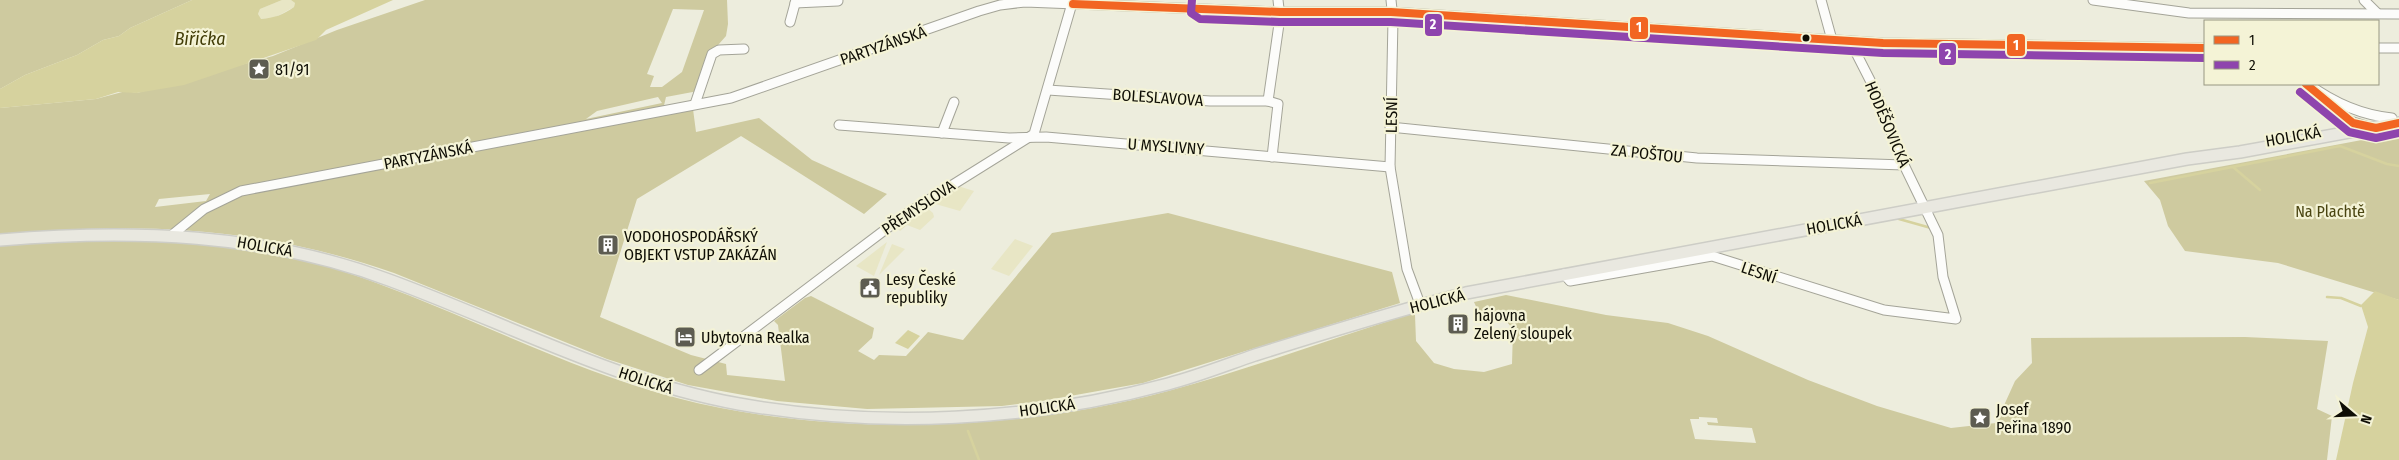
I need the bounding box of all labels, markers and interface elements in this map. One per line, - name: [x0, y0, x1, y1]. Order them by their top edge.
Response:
- line badge: 2: [1424, 13, 1443, 37]
- text: 2: [1429, 16, 1437, 33]
- line badge: 1: [1629, 16, 1649, 40]
- text: 1: [1636, 19, 1642, 36]
- legend: [2204, 20, 2379, 85]
- street label: PARTYZÁNSKÁ: [838, 22, 929, 69]
- water label: Biřička: [174, 28, 226, 50]
- text: 1: [2249, 31, 2255, 49]
- unlabelled marker: [1801, 33, 1811, 43]
- line badge: 1: [2006, 33, 2026, 57]
- text: 1: [2013, 37, 2019, 54]
- line badge: 2: [1938, 42, 1957, 66]
- text: 2: [1944, 46, 1952, 63]
- text: 2: [2249, 56, 2256, 74]
- place icon: 81/91: [247, 57, 271, 81]
- place label: 81/91: [275, 60, 309, 79]
- street label: HODĚŠOVICKÁ: [1861, 78, 1915, 171]
- street label: BOLESLAVOVA: [1112, 85, 1205, 110]
- street label: LESNÍ: [1382, 97, 1401, 133]
- street label: HOLICKÁ: [2264, 122, 2323, 151]
- street label: U MYSLIVNY: [1127, 134, 1205, 159]
- street label: PARTYZÁNSKÁ: [382, 137, 475, 173]
- street label: ZA POŠTOU: [1610, 139, 1684, 167]
- street label: PŘEMYSLOVA: [878, 175, 959, 239]
- park label: Na Plachtě: [2295, 202, 2365, 221]
- street label: HOLICKÁ: [1805, 210, 1864, 239]
- place label: VODOHOSPODÁŘSKÝ OBJEKT VSTUP ZAKÁZÁN: [624, 226, 777, 264]
- street label: HOLICKÁ: [236, 232, 295, 261]
- building icon: VODOHOSPODÁŘSKÝ OBJEKT VSTUP ZAKÁZÁN: [596, 233, 620, 257]
- street label: LESNÍ: [1739, 258, 1779, 287]
- place label: Lesy České republiky: [886, 269, 956, 307]
- public building icon: Lesy České republiky: [858, 276, 882, 300]
- street label: HOLICKÁ: [1408, 285, 1467, 317]
- place label: hájovna Zelený sloupek: [1474, 306, 1573, 343]
- building icon: hájovna Zelený sloupek: [1446, 312, 1470, 336]
- hotel icon: Ubytovna Realka: [673, 325, 697, 349]
- place label: Ubytovna Realka: [701, 328, 810, 347]
- street label: HOLICKÁ: [616, 363, 676, 398]
- north arrow: [2329, 390, 2379, 440]
- street label: HOLICKÁ: [1018, 394, 1077, 421]
- place label: Josef Peřina 1890: [1996, 400, 2072, 437]
- place icon: Josef Peřina 1890: [1968, 406, 1992, 430]
- text: N: [2356, 412, 2375, 426]

